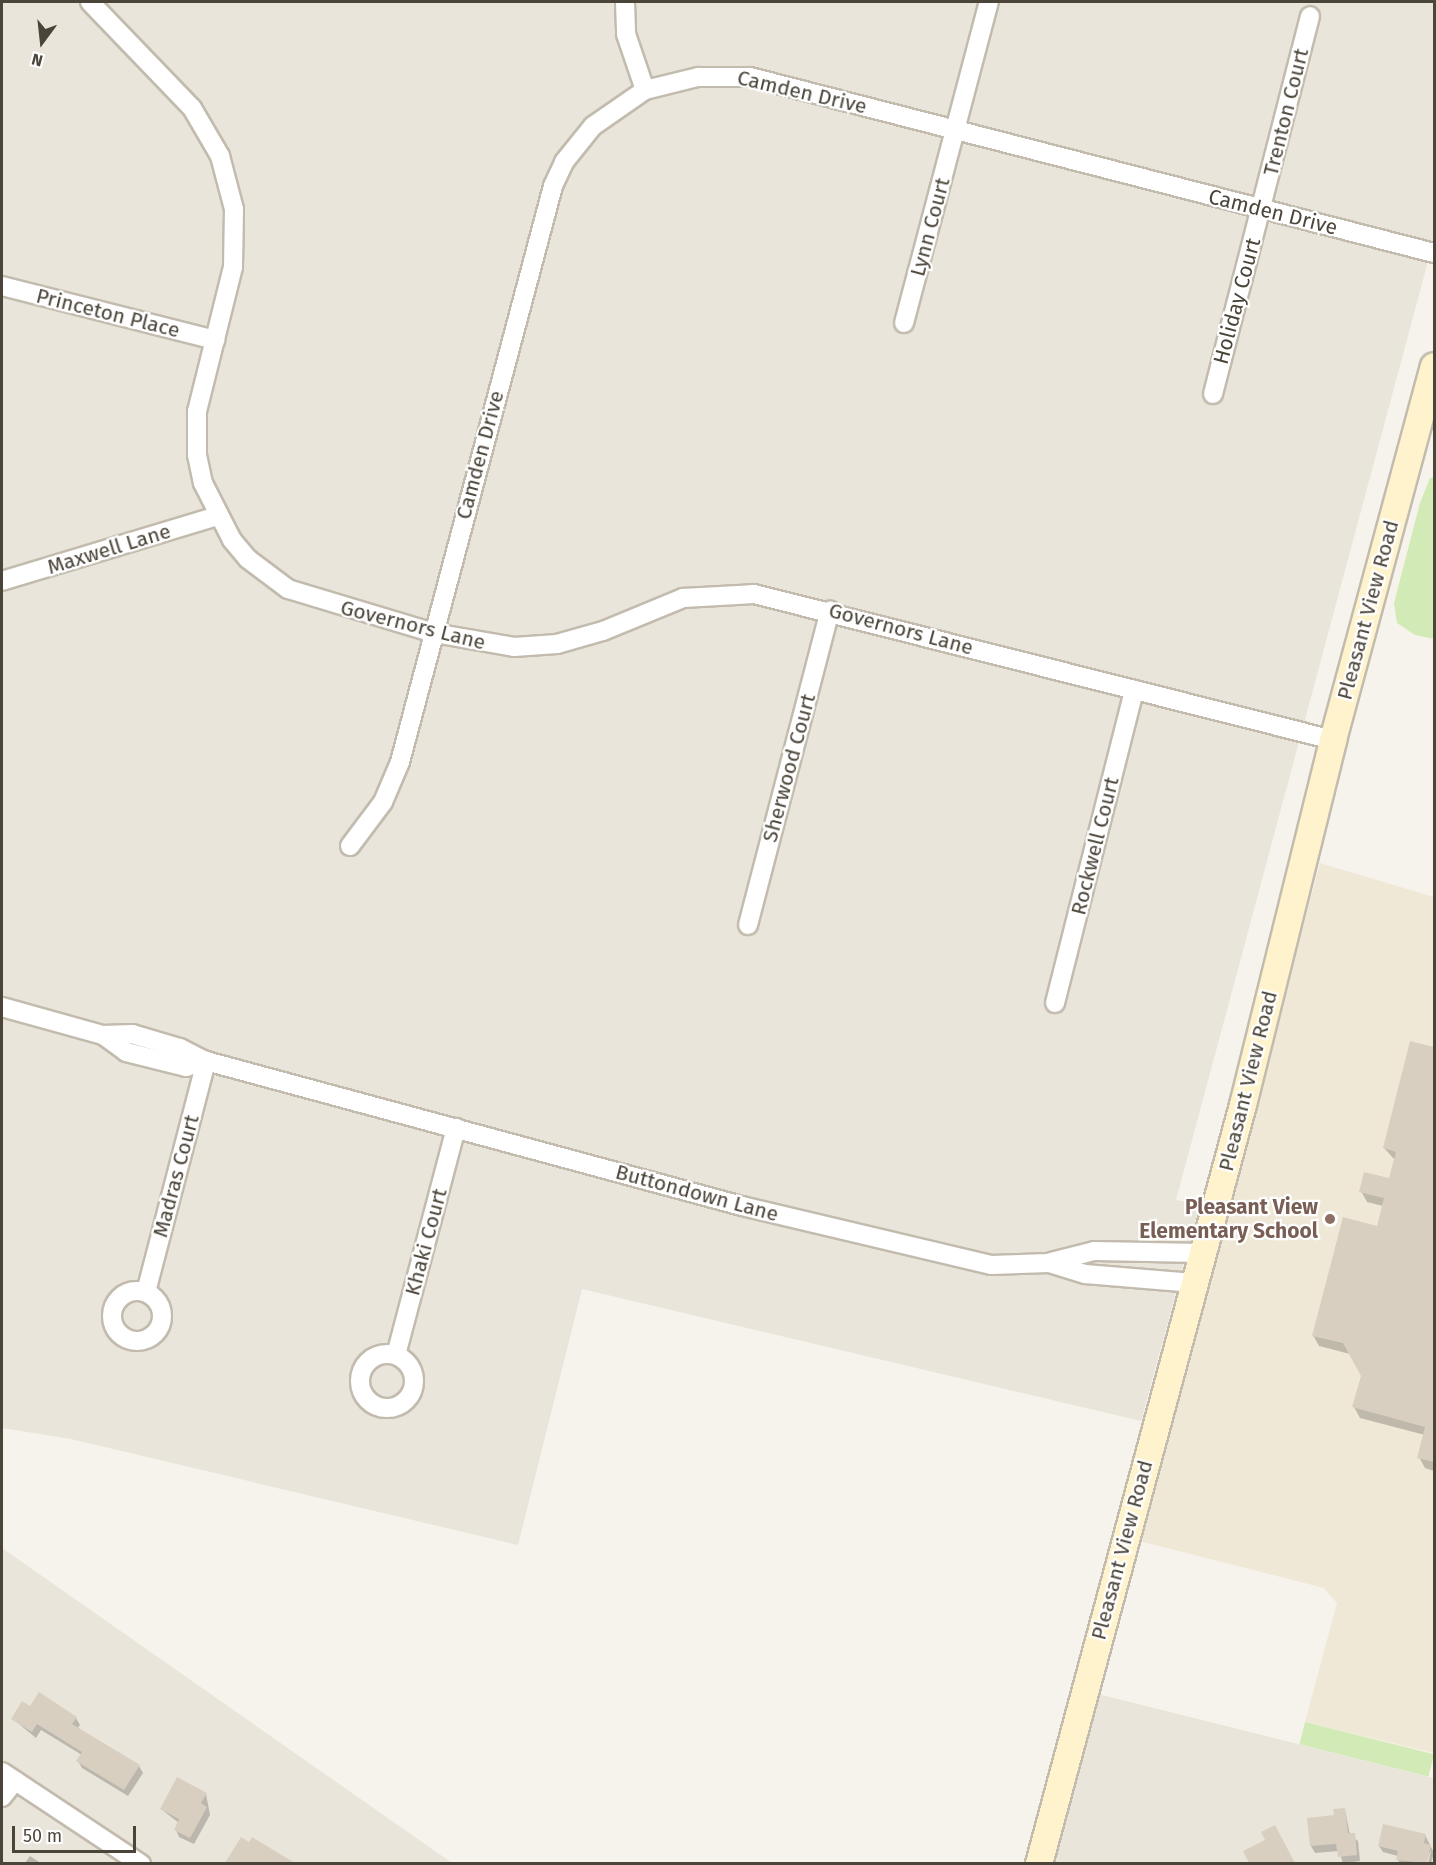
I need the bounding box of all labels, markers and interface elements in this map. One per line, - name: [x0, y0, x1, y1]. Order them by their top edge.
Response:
- north arrow: [12, 12, 72, 72]
- street label: Trenton Court: [1258, 46, 1314, 178]
- text: N: [30, 49, 45, 70]
- street label: Camden Drive: [735, 65, 869, 119]
- street label: Lynn Court: [905, 175, 955, 279]
- street label: Camden Drive: [1206, 184, 1340, 240]
- street label: Holiday Court: [1208, 235, 1266, 367]
- street label: Princeton Place: [34, 283, 182, 343]
- street label: Camden Drive: [451, 388, 509, 522]
- street label: Pleasant View Road: [1332, 517, 1404, 703]
- street label: Maxwell Lane: [44, 518, 174, 580]
- street label: Governors Lane: [338, 595, 488, 655]
- street label: Governors Lane: [826, 598, 976, 660]
- street label: Sherwood Court: [757, 691, 821, 845]
- street label: Rockwell Court: [1066, 774, 1124, 918]
- street label: Pleasant View Road: [1213, 988, 1283, 1174]
- street label: Madras Court: [148, 1112, 204, 1240]
- street label: Buttondown Lane: [613, 1159, 781, 1227]
- street label: Khaki Court: [400, 1186, 452, 1298]
- place label: Pleasant View Elementary School: [1139, 1194, 1318, 1244]
- marker: Pleasant View Elementary School: [1323, 1212, 1337, 1226]
- street label: Pleasant View Road: [1086, 1457, 1158, 1643]
- scale bar: [15, 1814, 140, 1852]
- text: 50 m: [23, 1825, 62, 1847]

